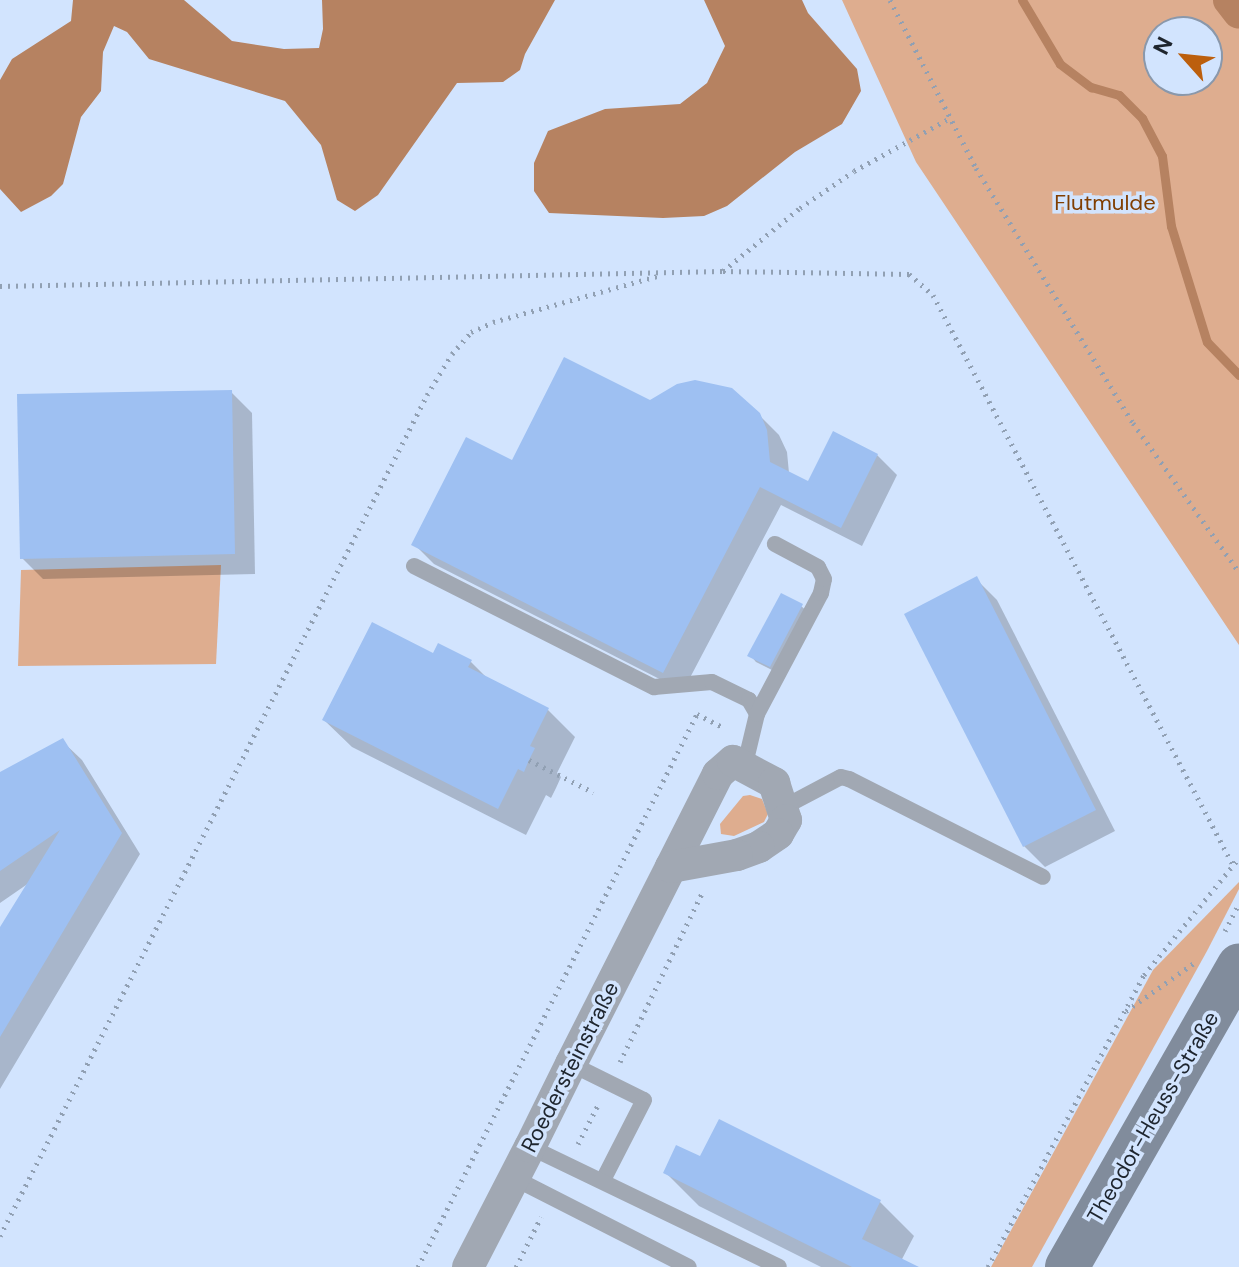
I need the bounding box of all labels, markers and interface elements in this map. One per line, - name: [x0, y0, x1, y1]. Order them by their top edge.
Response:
- north arrow: [1143, 16, 1223, 96]
- text: N: [1146, 32, 1180, 60]
- park label: Flutmulde: [1054, 190, 1156, 216]
- street label: Roedersteinstraße: [516, 977, 624, 1157]
- street label: Theodor-Heuss-Straße: [1082, 1007, 1224, 1227]

